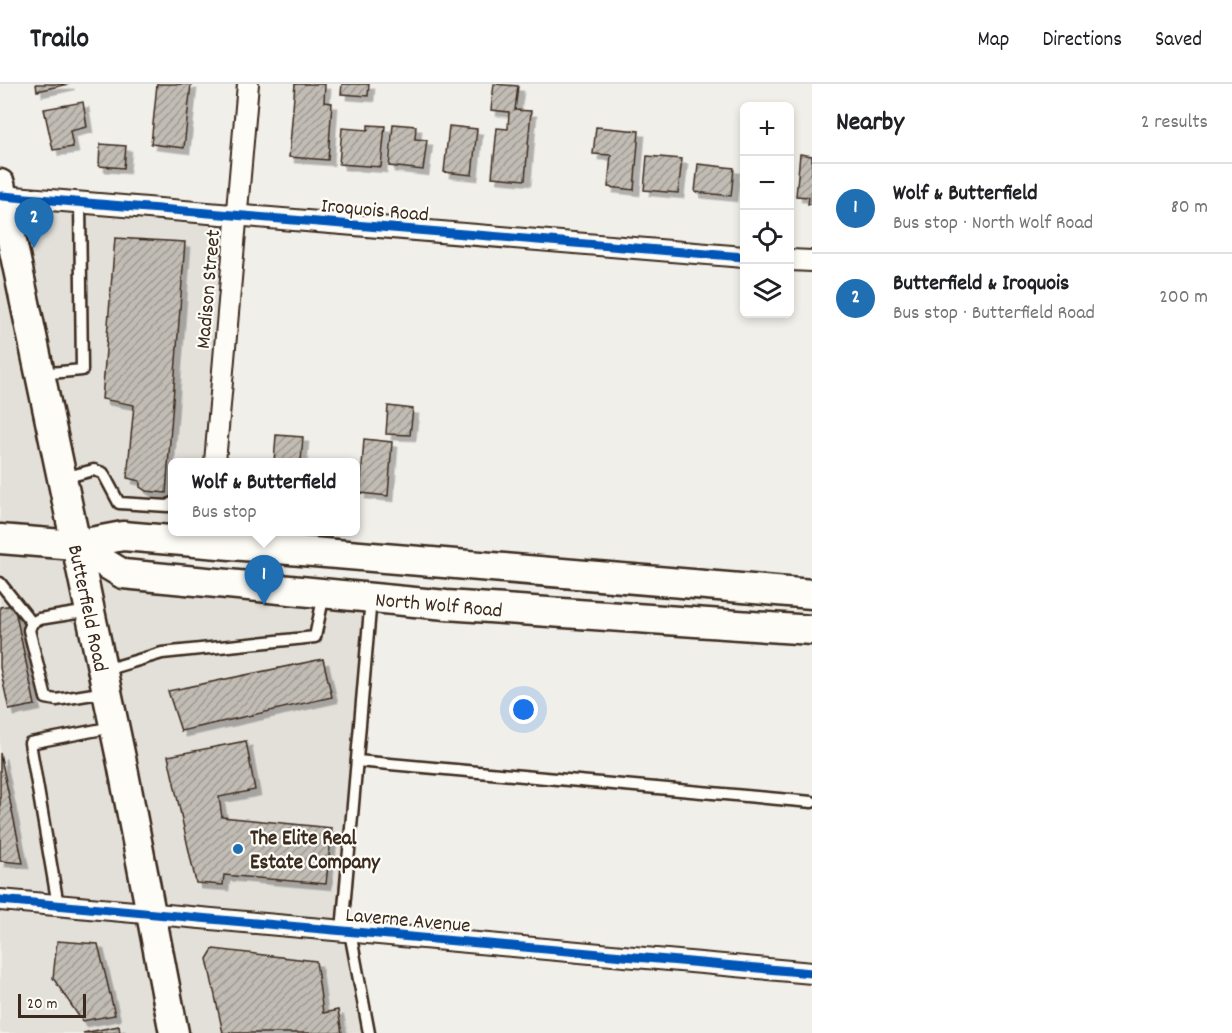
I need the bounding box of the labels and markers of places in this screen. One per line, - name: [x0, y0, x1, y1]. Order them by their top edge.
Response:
- pin: 2: [15, 198, 54, 248]
- pin: 1: [244, 556, 284, 605]
- place label: The Elite Real Estate Company: [250, 825, 381, 879]
- marker: The Elite Real Estate Company: [231, 842, 245, 856]

